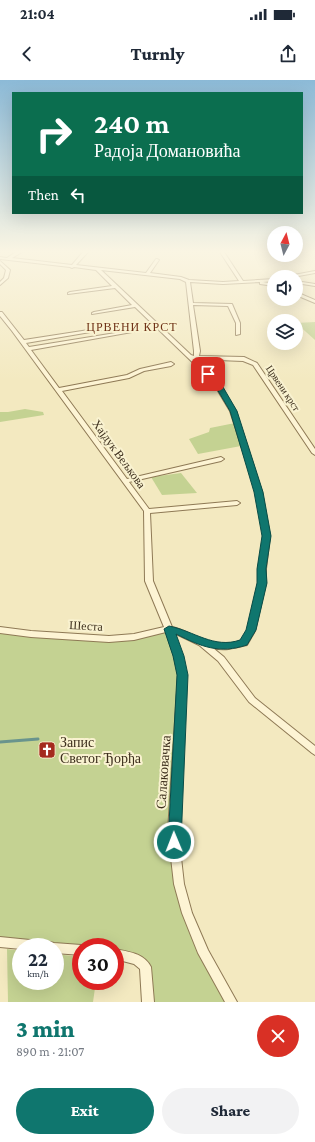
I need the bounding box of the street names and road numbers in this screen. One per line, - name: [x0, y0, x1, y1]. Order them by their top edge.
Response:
- street label: Црвени крст: [264, 363, 303, 413]
- street label: Хајдук Вељкова: [89, 417, 149, 492]
- street label: Шеста: [69, 618, 104, 634]
- street label: Салаковачка: [152, 734, 174, 809]

